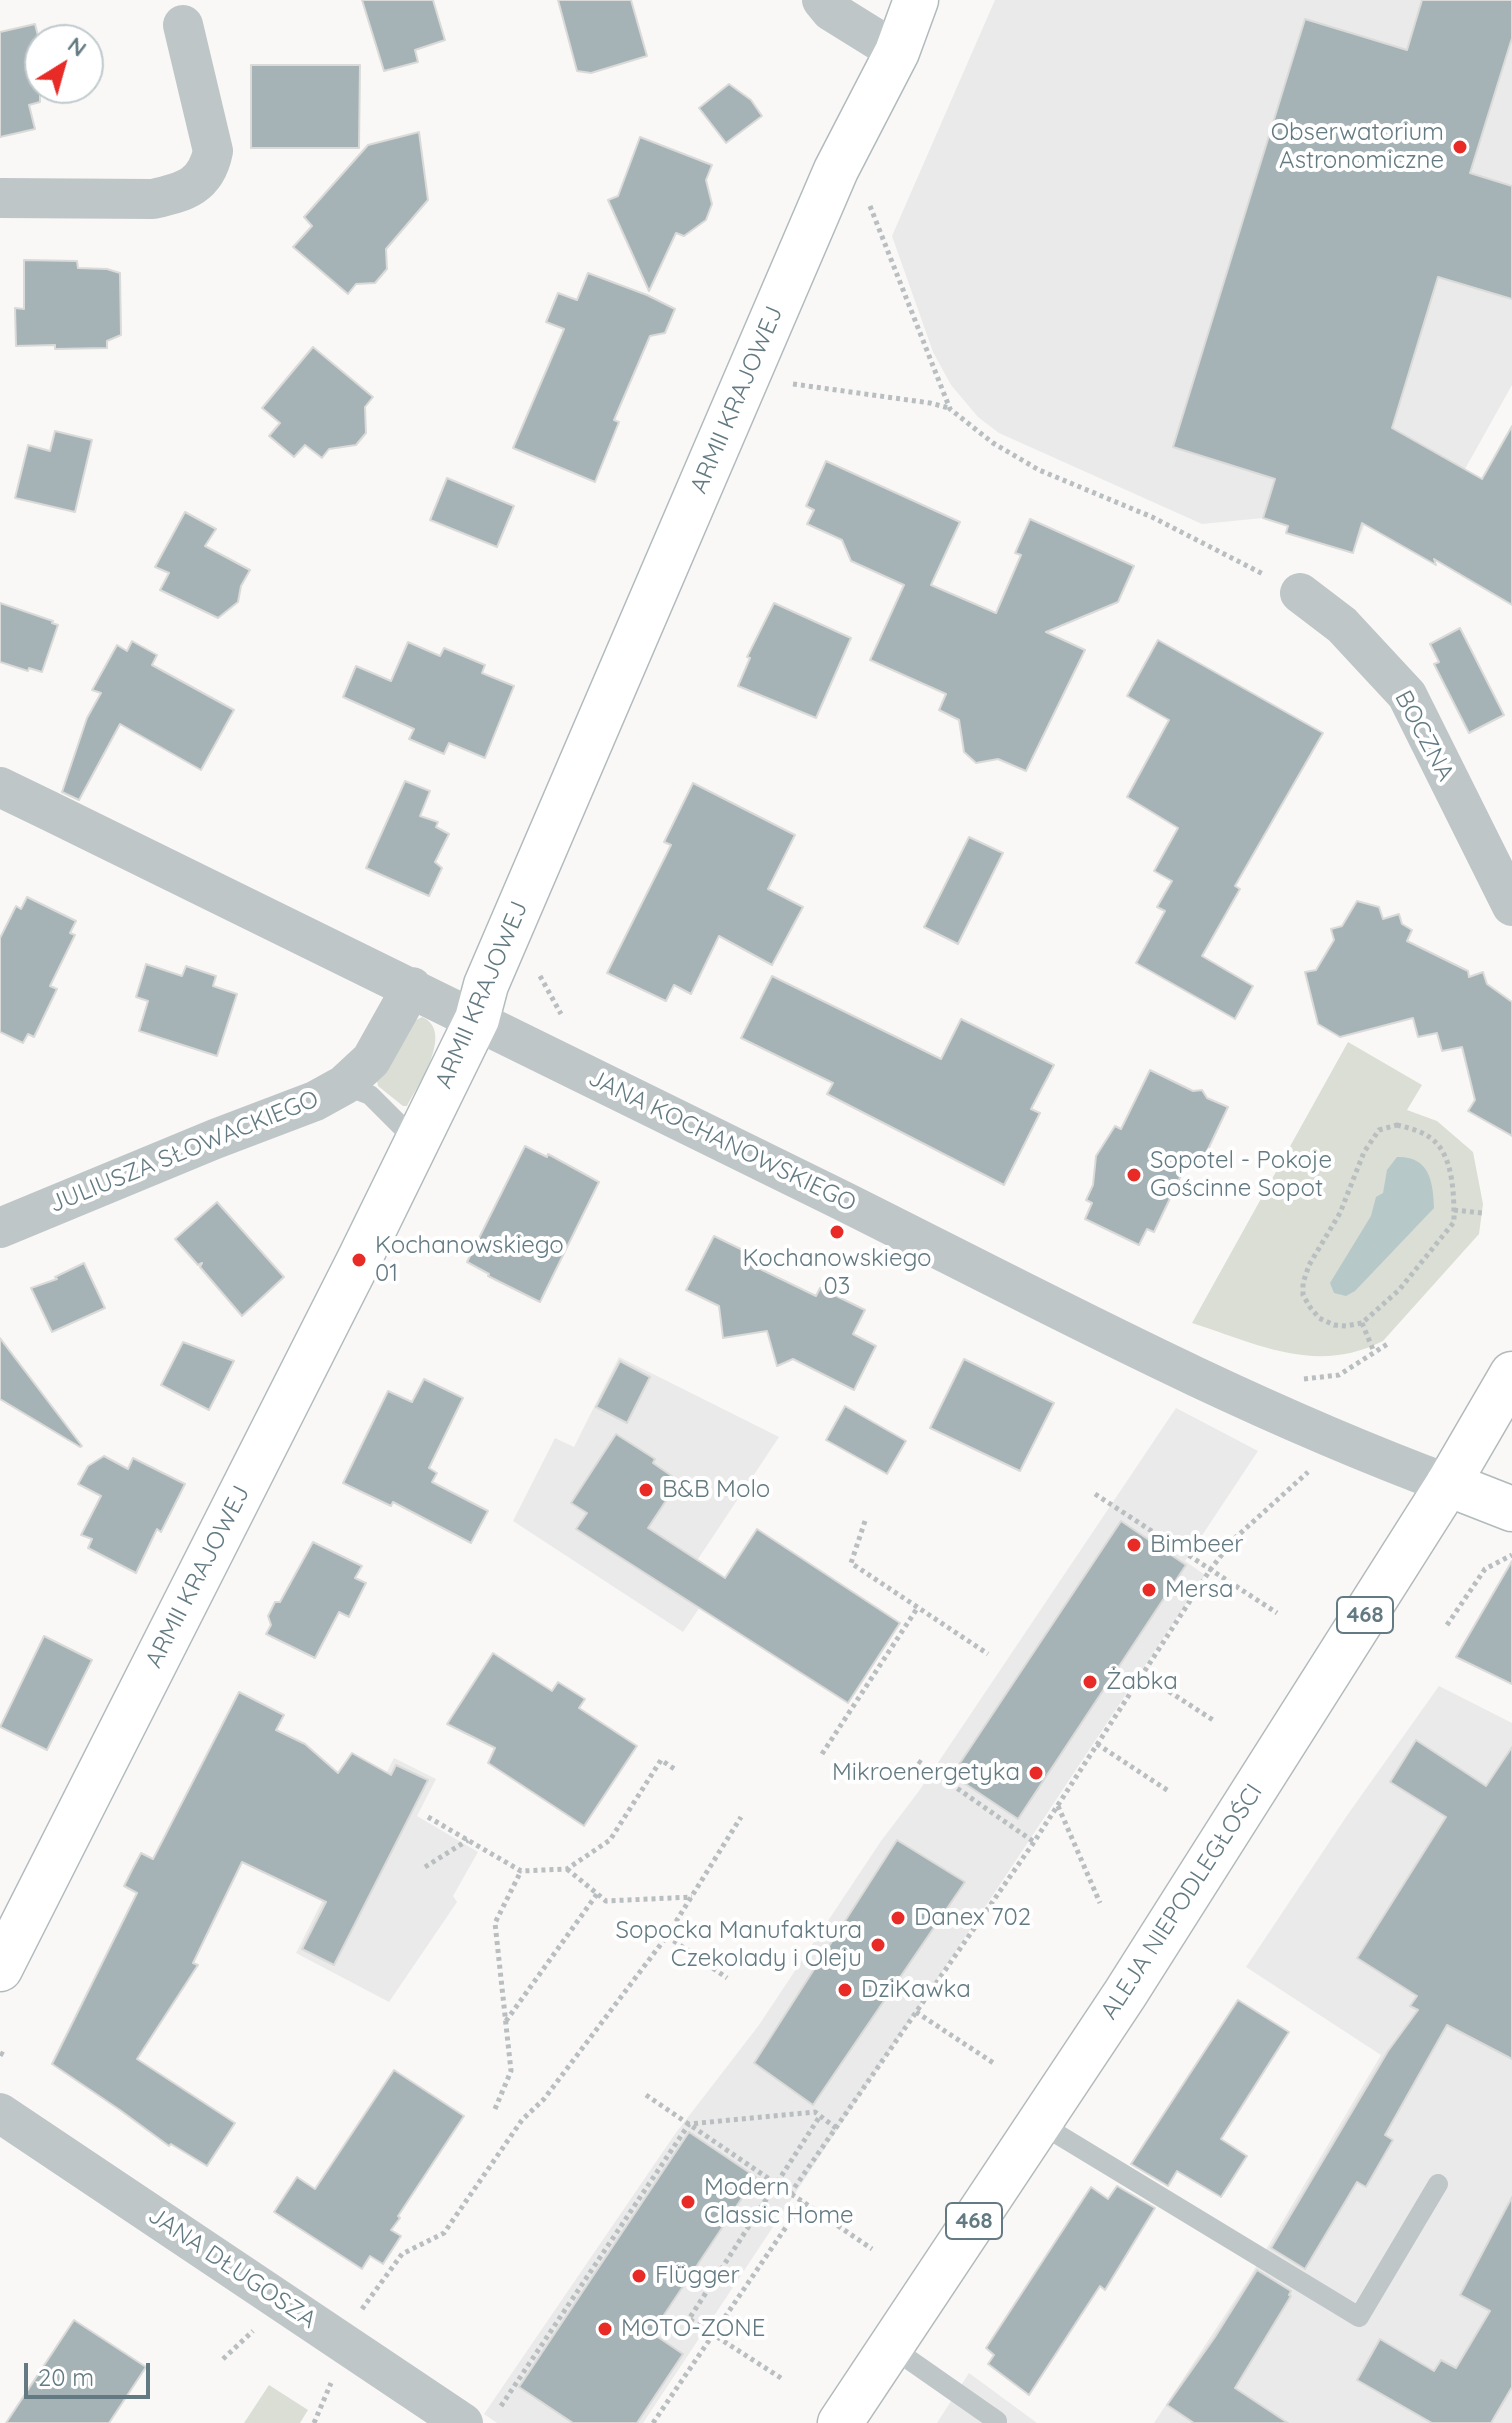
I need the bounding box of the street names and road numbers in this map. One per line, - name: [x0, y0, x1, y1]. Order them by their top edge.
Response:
- street label: ARMII KRAJOWEJ: [685, 302, 789, 498]
- street label: BOCZNA: [1388, 686, 1460, 786]
- street label: ARMII KRAJOWEJ: [430, 897, 534, 1093]
- street label: JANA KOCHANOWSKIEGO: [584, 1064, 860, 1218]
- street label: JULIUSZA SŁOWACKIEGO: [45, 1085, 323, 1219]
- street label: ARMII KRAJOWEJ: [140, 1481, 256, 1673]
- road number: 468: [1337, 1597, 1393, 1633]
- street label: ALEJA NIEPODLEGŁOŚCI: [1095, 1779, 1269, 2025]
- street label: JANA DŁUGOSZA: [143, 2201, 321, 2335]
- road number: 468: [946, 2203, 1002, 2239]

